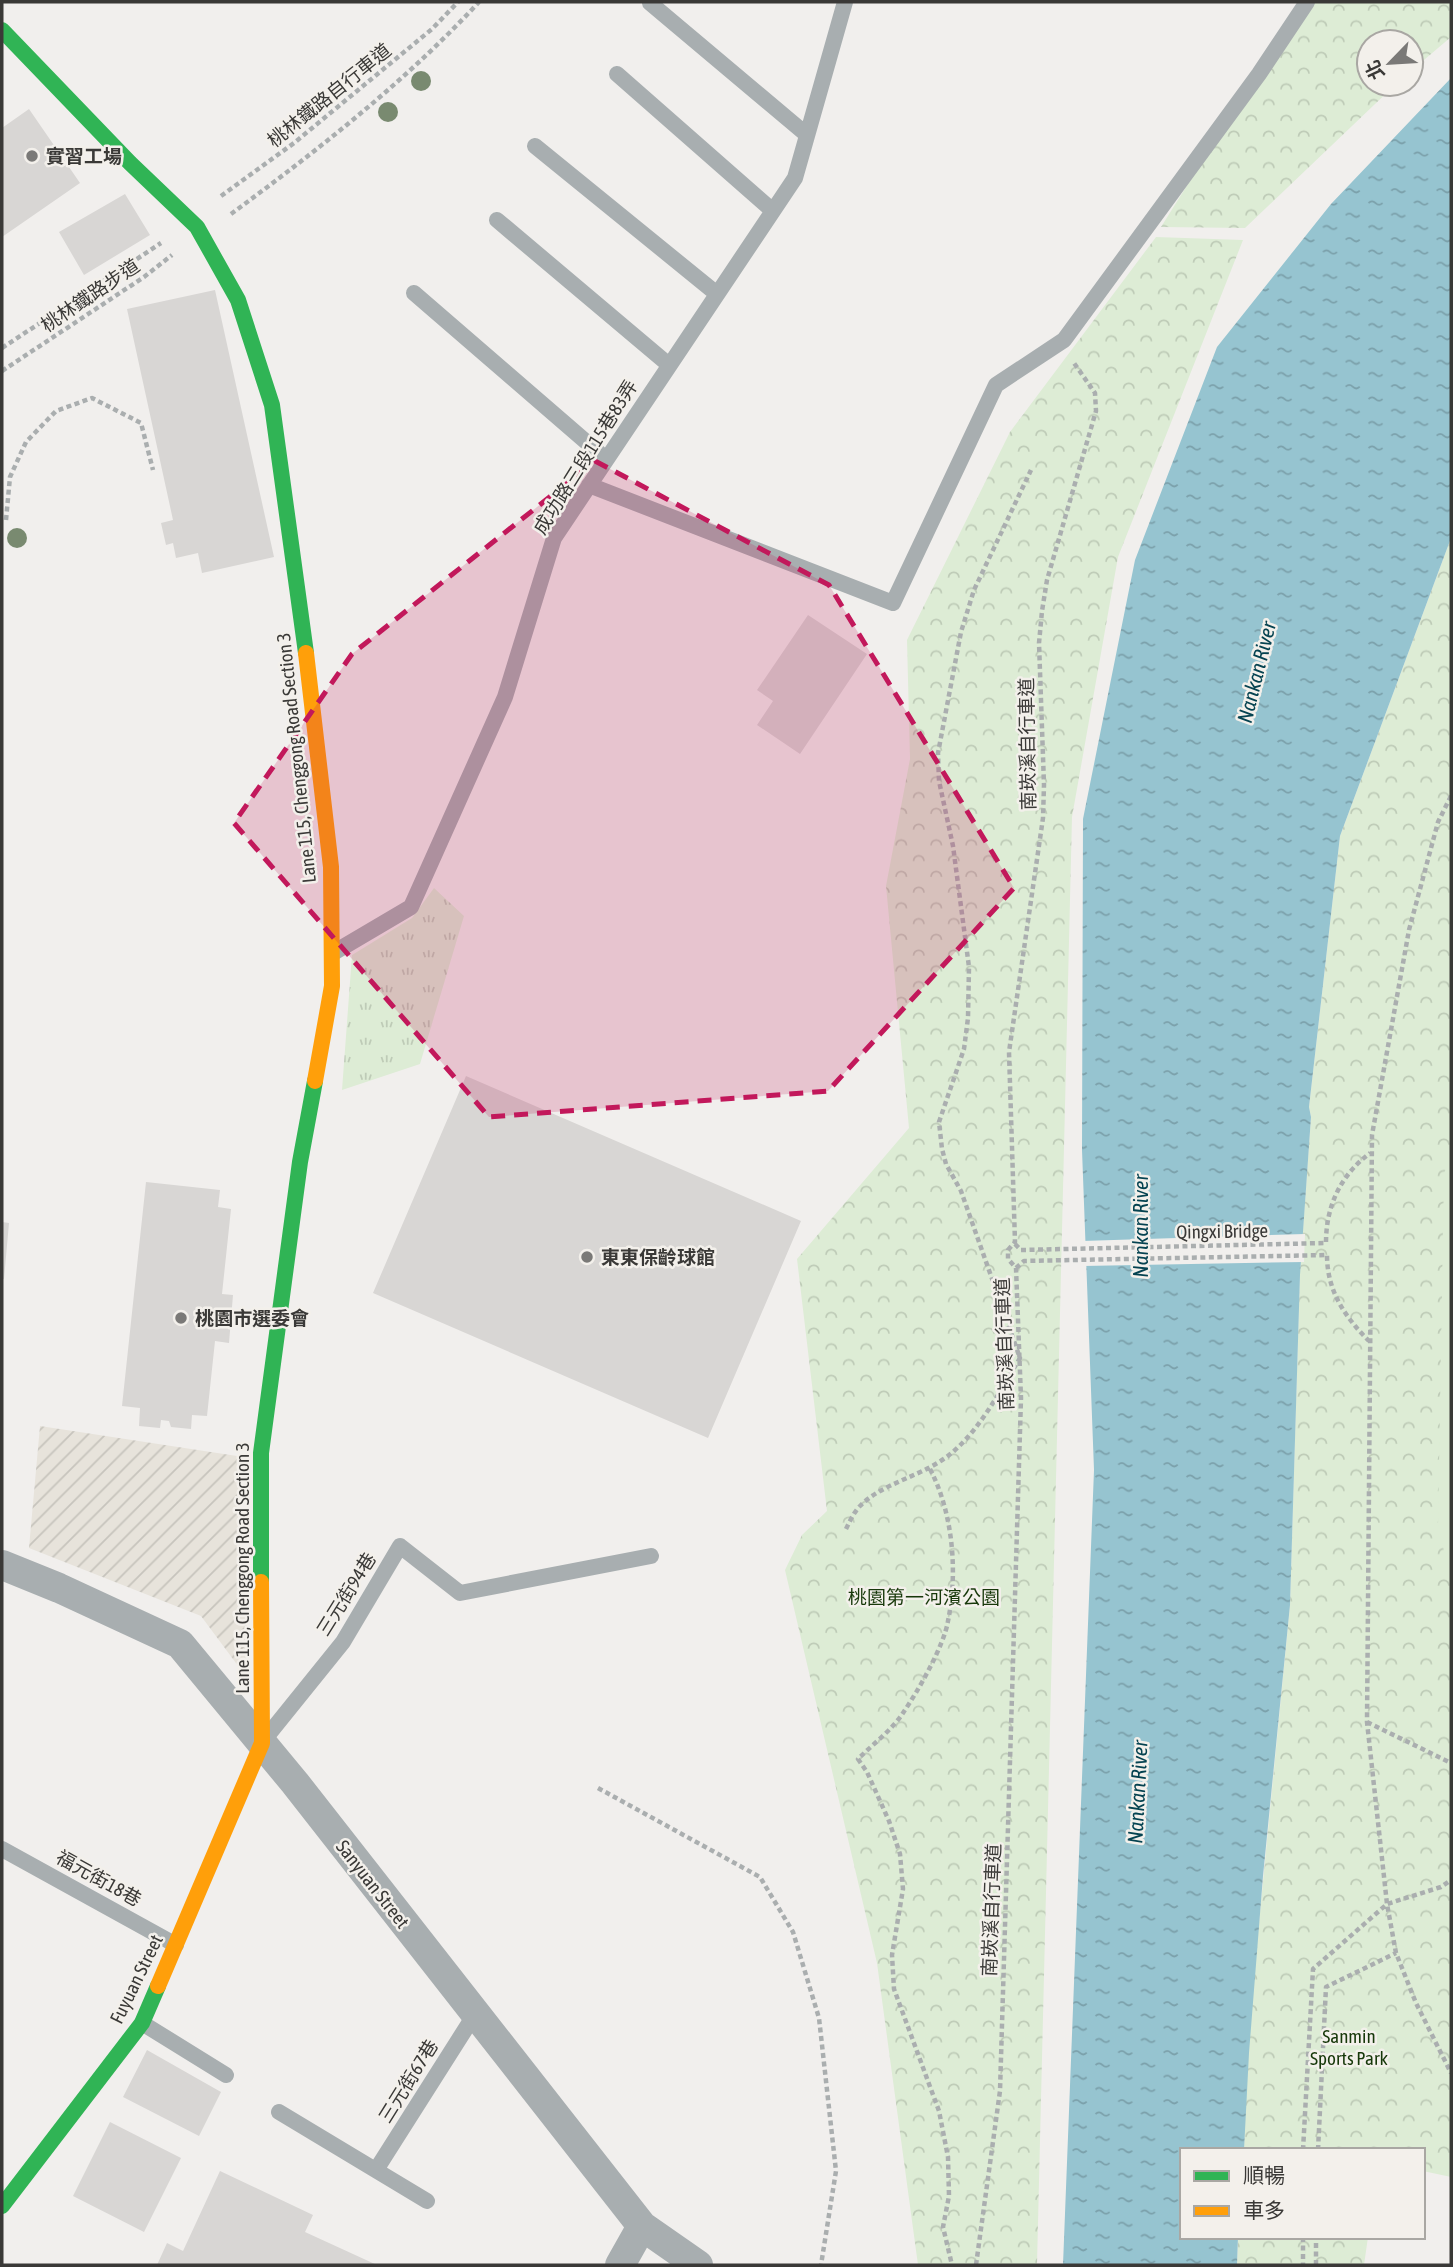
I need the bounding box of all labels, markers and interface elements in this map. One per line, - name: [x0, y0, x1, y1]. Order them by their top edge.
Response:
- north arrow: [1355, 28, 1425, 98]
- street label: 桃林鐵路自行車道: [263, 39, 395, 151]
- text: 北: [1361, 57, 1389, 83]
- place label: 實習工場: [46, 145, 122, 167]
- marker: 實習工場: [24, 148, 40, 164]
- street label: 桃林鐵路步道: [37, 254, 143, 336]
- street label: 成功路三段115巷83弄: [529, 376, 641, 538]
- water label: Nankan River: [1232, 618, 1280, 725]
- street label: Lane 115, Chenggong Road Section 3: [272, 632, 320, 884]
- street label: 南崁溪自行車道: [1015, 677, 1039, 811]
- water label: Nankan River: [1128, 1173, 1152, 1278]
- street label: Qingxi Bridge: [1176, 1219, 1268, 1243]
- place label: 東東保齡球館: [601, 1246, 715, 1268]
- marker: 東東保齡球館: [579, 1249, 595, 1265]
- street label: 南崁溪自行車道: [991, 1277, 1017, 1411]
- place label: 桃園市選委會: [195, 1307, 309, 1329]
- marker: 桃園市選委會: [173, 1310, 189, 1326]
- street label: Lane 115, Chenggong Road Section 3: [231, 1442, 253, 1694]
- street label: 三元街94巷: [312, 1548, 380, 1640]
- park label: 桃園第一河濱公園: [848, 1586, 1000, 1608]
- water label: Nankan River: [1122, 1739, 1152, 1844]
- street label: Sanyuan Street: [332, 1836, 414, 1932]
- street label: 南崁溪自行車道: [978, 1843, 1004, 1977]
- street label: 福元街18巷: [53, 1846, 145, 1910]
- street label: Fuyuan Street: [105, 1931, 167, 2027]
- park label: Sanmin Sports Park: [1310, 2025, 1389, 2069]
- street label: 三元街67巷: [374, 2035, 442, 2127]
- legend: [1180, 2148, 1425, 2239]
- text: 順暢: [1243, 2163, 1285, 2187]
- text: 車多: [1243, 2198, 1285, 2222]

